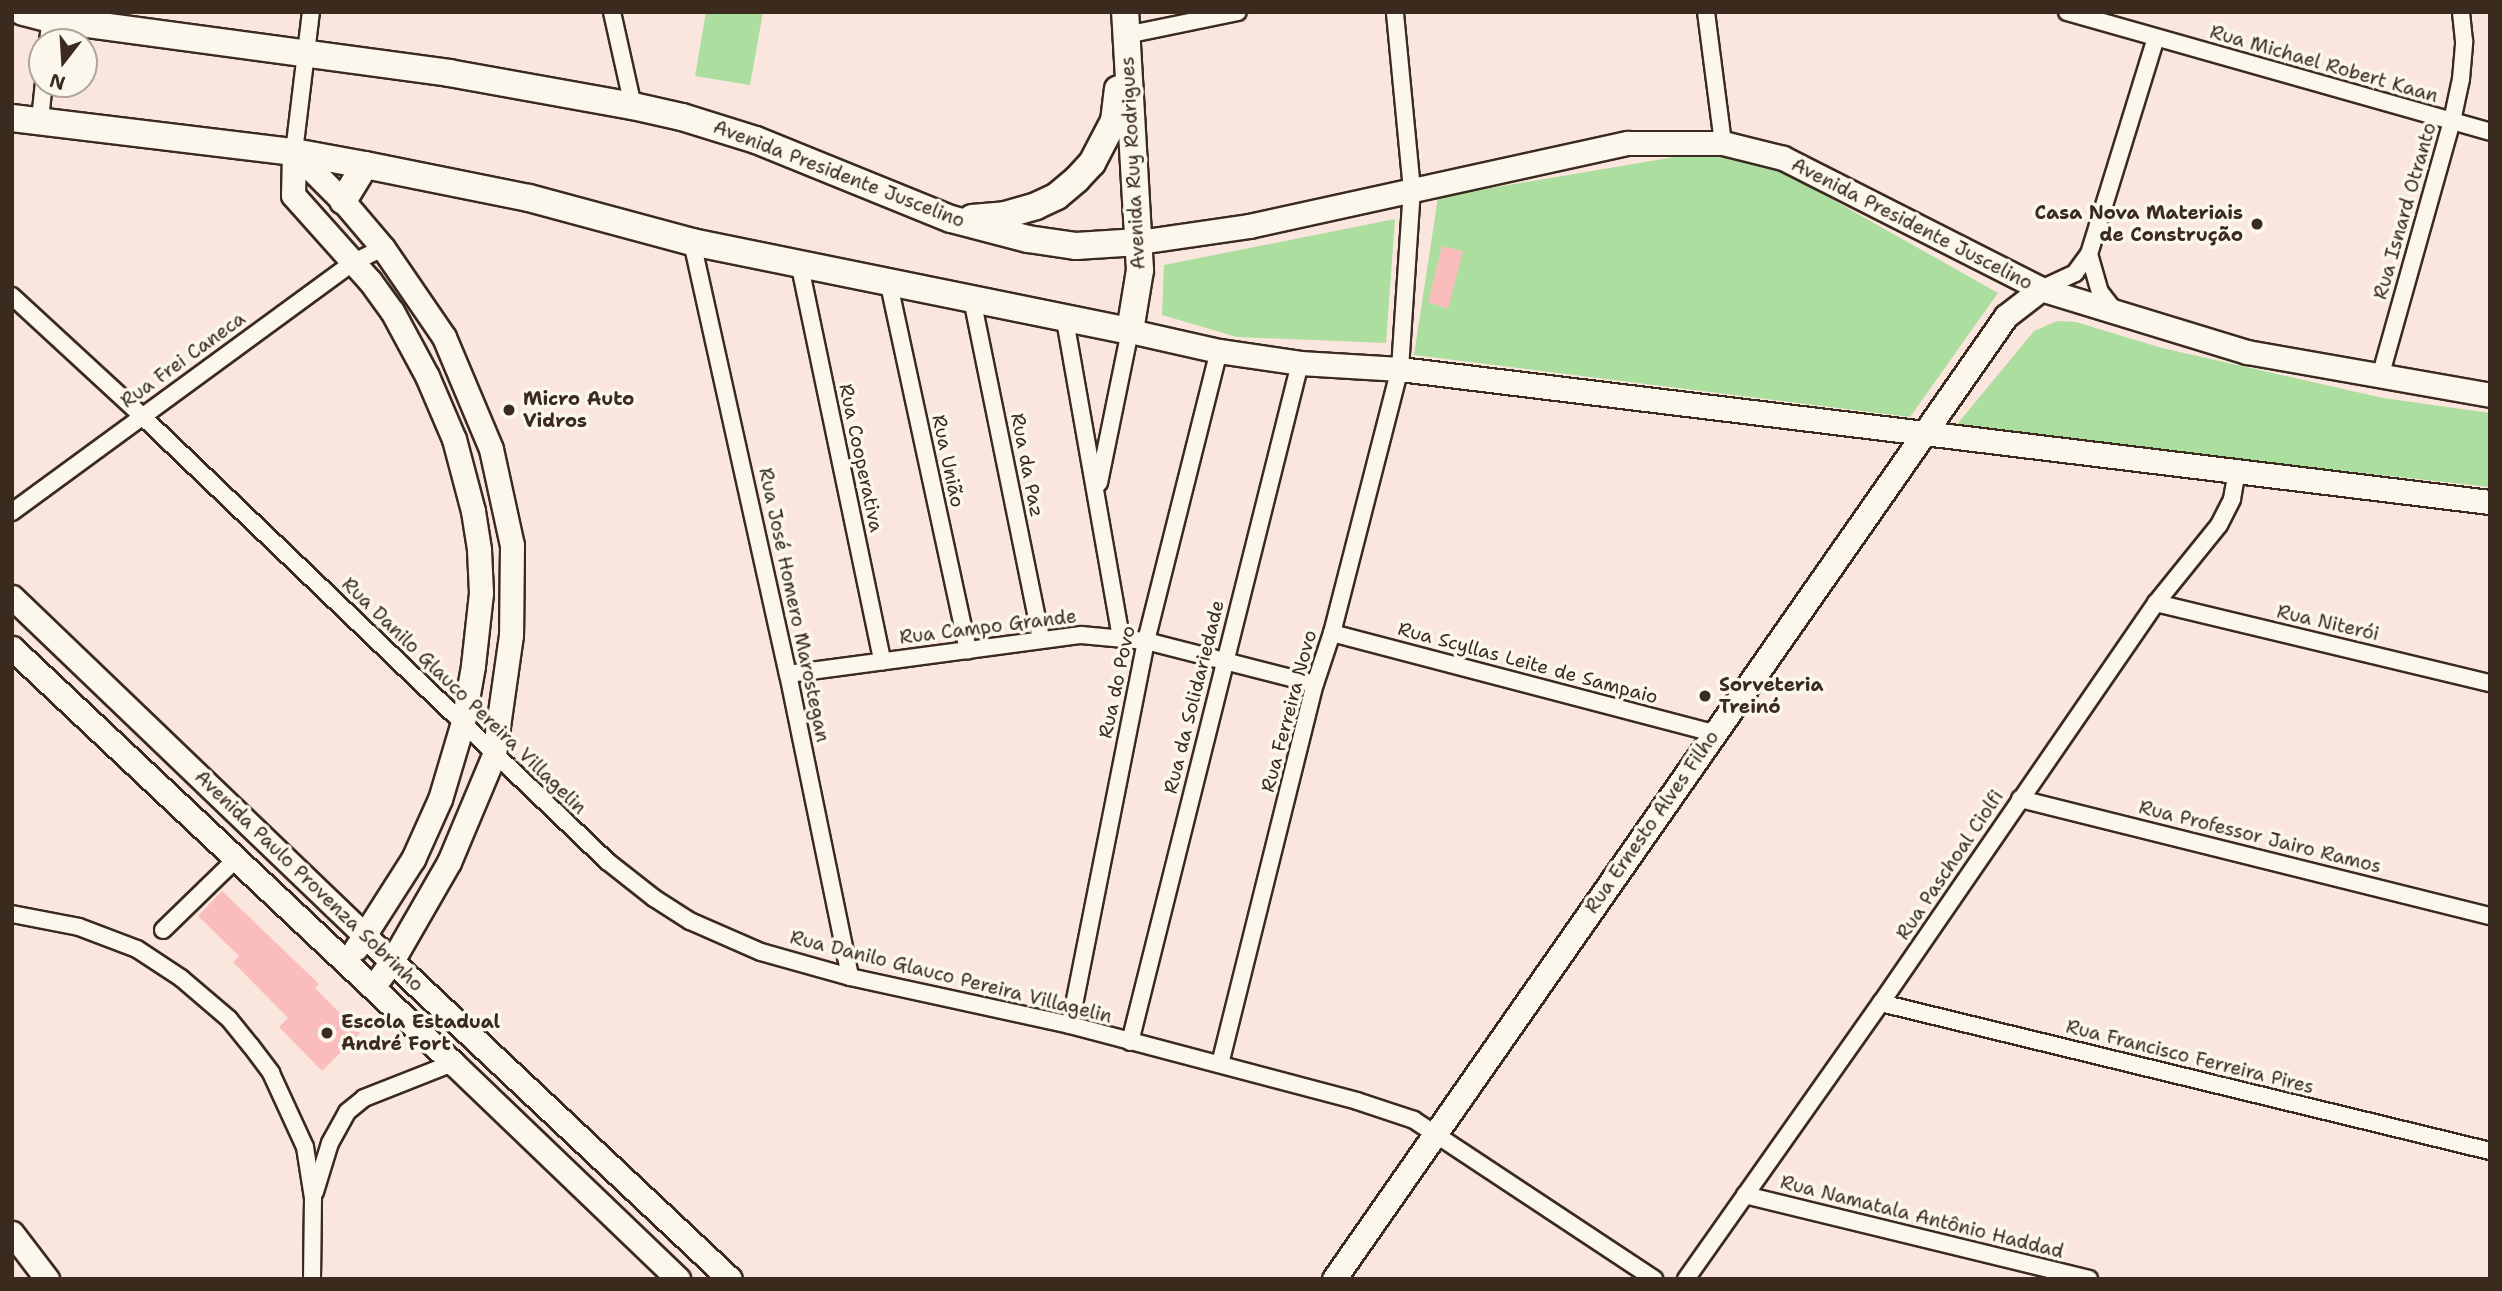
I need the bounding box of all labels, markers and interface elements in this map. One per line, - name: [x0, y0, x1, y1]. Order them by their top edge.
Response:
- street label: Rua Michael Robert Kaan: [2207, 20, 2441, 108]
- north arrow: [28, 28, 98, 98]
- street label: Avenida Ruy Rodrigues: [1116, 56, 1150, 270]
- text: N: [46, 67, 68, 96]
- street label: Avenida Presidente Juscelino: [710, 115, 968, 233]
- street label: Rua Isnard Otranto: [2369, 120, 2441, 302]
- street label: Avenida Presidente Juscelino: [1788, 153, 2036, 295]
- place label: Casa Nova Materiais de Construção: [2035, 202, 2243, 246]
- marker: Casa Nova Materiais de Construção: [2249, 216, 2265, 232]
- street label: Rua Frei Caneca: [116, 307, 250, 413]
- street label: Rua Cooperativa: [834, 382, 888, 534]
- place label: Micro Auto Vidros: [523, 388, 634, 432]
- marker: Micro Auto Vidros: [501, 402, 517, 418]
- street label: Rua da Paz: [1006, 411, 1048, 519]
- street label: Rua União: [927, 413, 969, 509]
- street label: Rua José Homero Marostegan: [754, 466, 834, 744]
- street label: Rua Danilo Glauco Pereira Villagelin: [337, 573, 591, 819]
- street label: Rua da Solidariedade: [1159, 598, 1229, 796]
- street label: Rua Niterói: [2275, 600, 2381, 646]
- street label: Rua Campo Grande: [898, 605, 1078, 649]
- street label: Rua Scyllas Leite de Sampaio: [1395, 617, 1661, 709]
- street label: Rua do Povo: [1094, 624, 1140, 740]
- street label: Rua Ferreira Novo: [1256, 628, 1322, 794]
- place label: Sorveteria Treinó: [1719, 674, 1824, 718]
- marker: Sorveteria Treinó: [1697, 688, 1713, 704]
- street label: Rua Ernesto Alves Filho: [1580, 726, 1724, 918]
- street label: Avenida Paulo Provenza Sobrinho: [190, 766, 428, 996]
- street label: Rua Paschoal Ciolfi: [1892, 786, 2008, 944]
- street label: Rua Professor Jairo Ramos: [2137, 796, 2383, 878]
- street label: Rua Danilo Glauco Pereira Villagelin: [788, 926, 1114, 1028]
- place label: Escola Estadual André Fort: [341, 1011, 500, 1055]
- street label: Rua Francisco Ferreira Pires: [2064, 1015, 2316, 1099]
- marker: Escola Estadual André Fort: [319, 1025, 335, 1041]
- street label: Rua Namatala Antônio Haddad: [1778, 1171, 2066, 1263]

